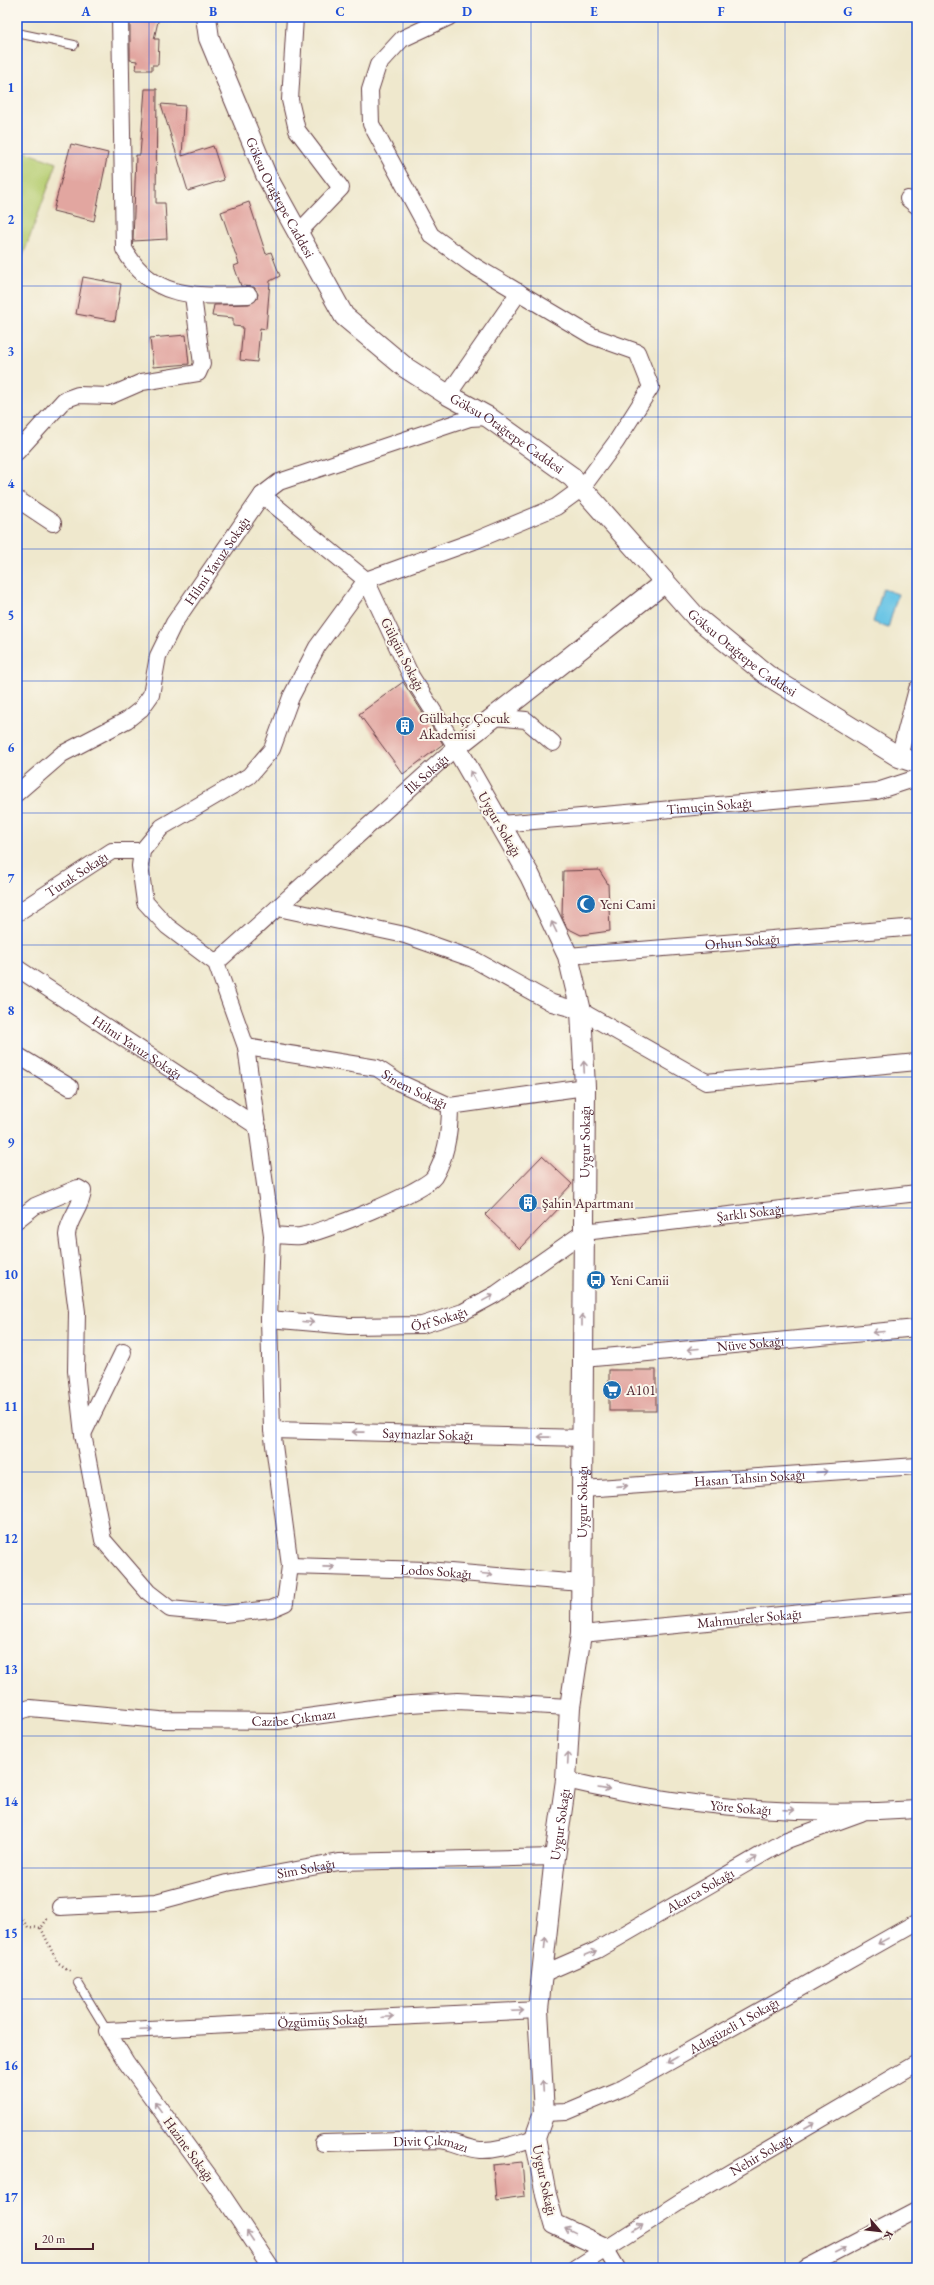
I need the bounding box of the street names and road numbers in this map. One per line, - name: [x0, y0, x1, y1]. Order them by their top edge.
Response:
- street label: Göksu Otağtepe Caddesi: [242, 134, 319, 261]
- street label: Göksu Otağtepe Caddesi: [447, 389, 568, 478]
- street label: Hilmi Yavuz Sokağı: [180, 512, 254, 608]
- street label: Göksu Otağtepe Caddesi: [684, 605, 801, 701]
- street label: Gülgün Sokağı: [377, 614, 429, 694]
- street label: İlk Sokağı: [401, 749, 452, 798]
- street label: Uygur Sokağı: [474, 788, 526, 860]
- street label: Timuçin Sokağı: [666, 793, 753, 818]
- street label: Tutak Sokağı: [42, 847, 112, 901]
- street label: Orhun Sokağı: [704, 929, 781, 954]
- street label: Hilmi Yavuz Sokağı: [89, 1011, 186, 1084]
- street label: Sinem Sokağı: [378, 1065, 451, 1113]
- street label: Uygur Sokağı: [575, 1105, 594, 1178]
- street label: Şarklı Sokağı: [716, 1200, 786, 1225]
- street label: Örf Sokağı: [411, 1302, 471, 1334]
- street label: Nüve Sokağı: [716, 1331, 785, 1356]
- street label: Saymazlar Sokağı: [382, 1424, 474, 1444]
- street label: Uygur Sokağı: [573, 1465, 591, 1538]
- street label: Hasan Tahsin Sokağı: [694, 1465, 806, 1490]
- street label: Lodos Sokağı: [400, 1560, 473, 1583]
- street label: Mahmureler Sokağı: [696, 1604, 803, 1632]
- street label: Cazibe Çıkmazı: [252, 1704, 337, 1730]
- street label: Uygur Sokağı: [546, 1787, 574, 1862]
- street label: Yöre Sokağı: [709, 1796, 772, 1819]
- street label: Sim Sokağı: [276, 1854, 337, 1882]
- street label: Akarca Sokağı: [662, 1863, 738, 1918]
- street label: Adagüzeli 1 Sokaḡı: [685, 1993, 782, 2059]
- street label: Özgümüş Sokağı: [277, 2009, 368, 2032]
- street label: Hazine Sokaḡı: [159, 2113, 219, 2185]
- street label: Nehir Sokağı: [726, 2129, 796, 2180]
- street label: Divit Çıkmazı: [393, 2131, 471, 2156]
- street label: Uygur Sokağı: [529, 2143, 561, 2218]

